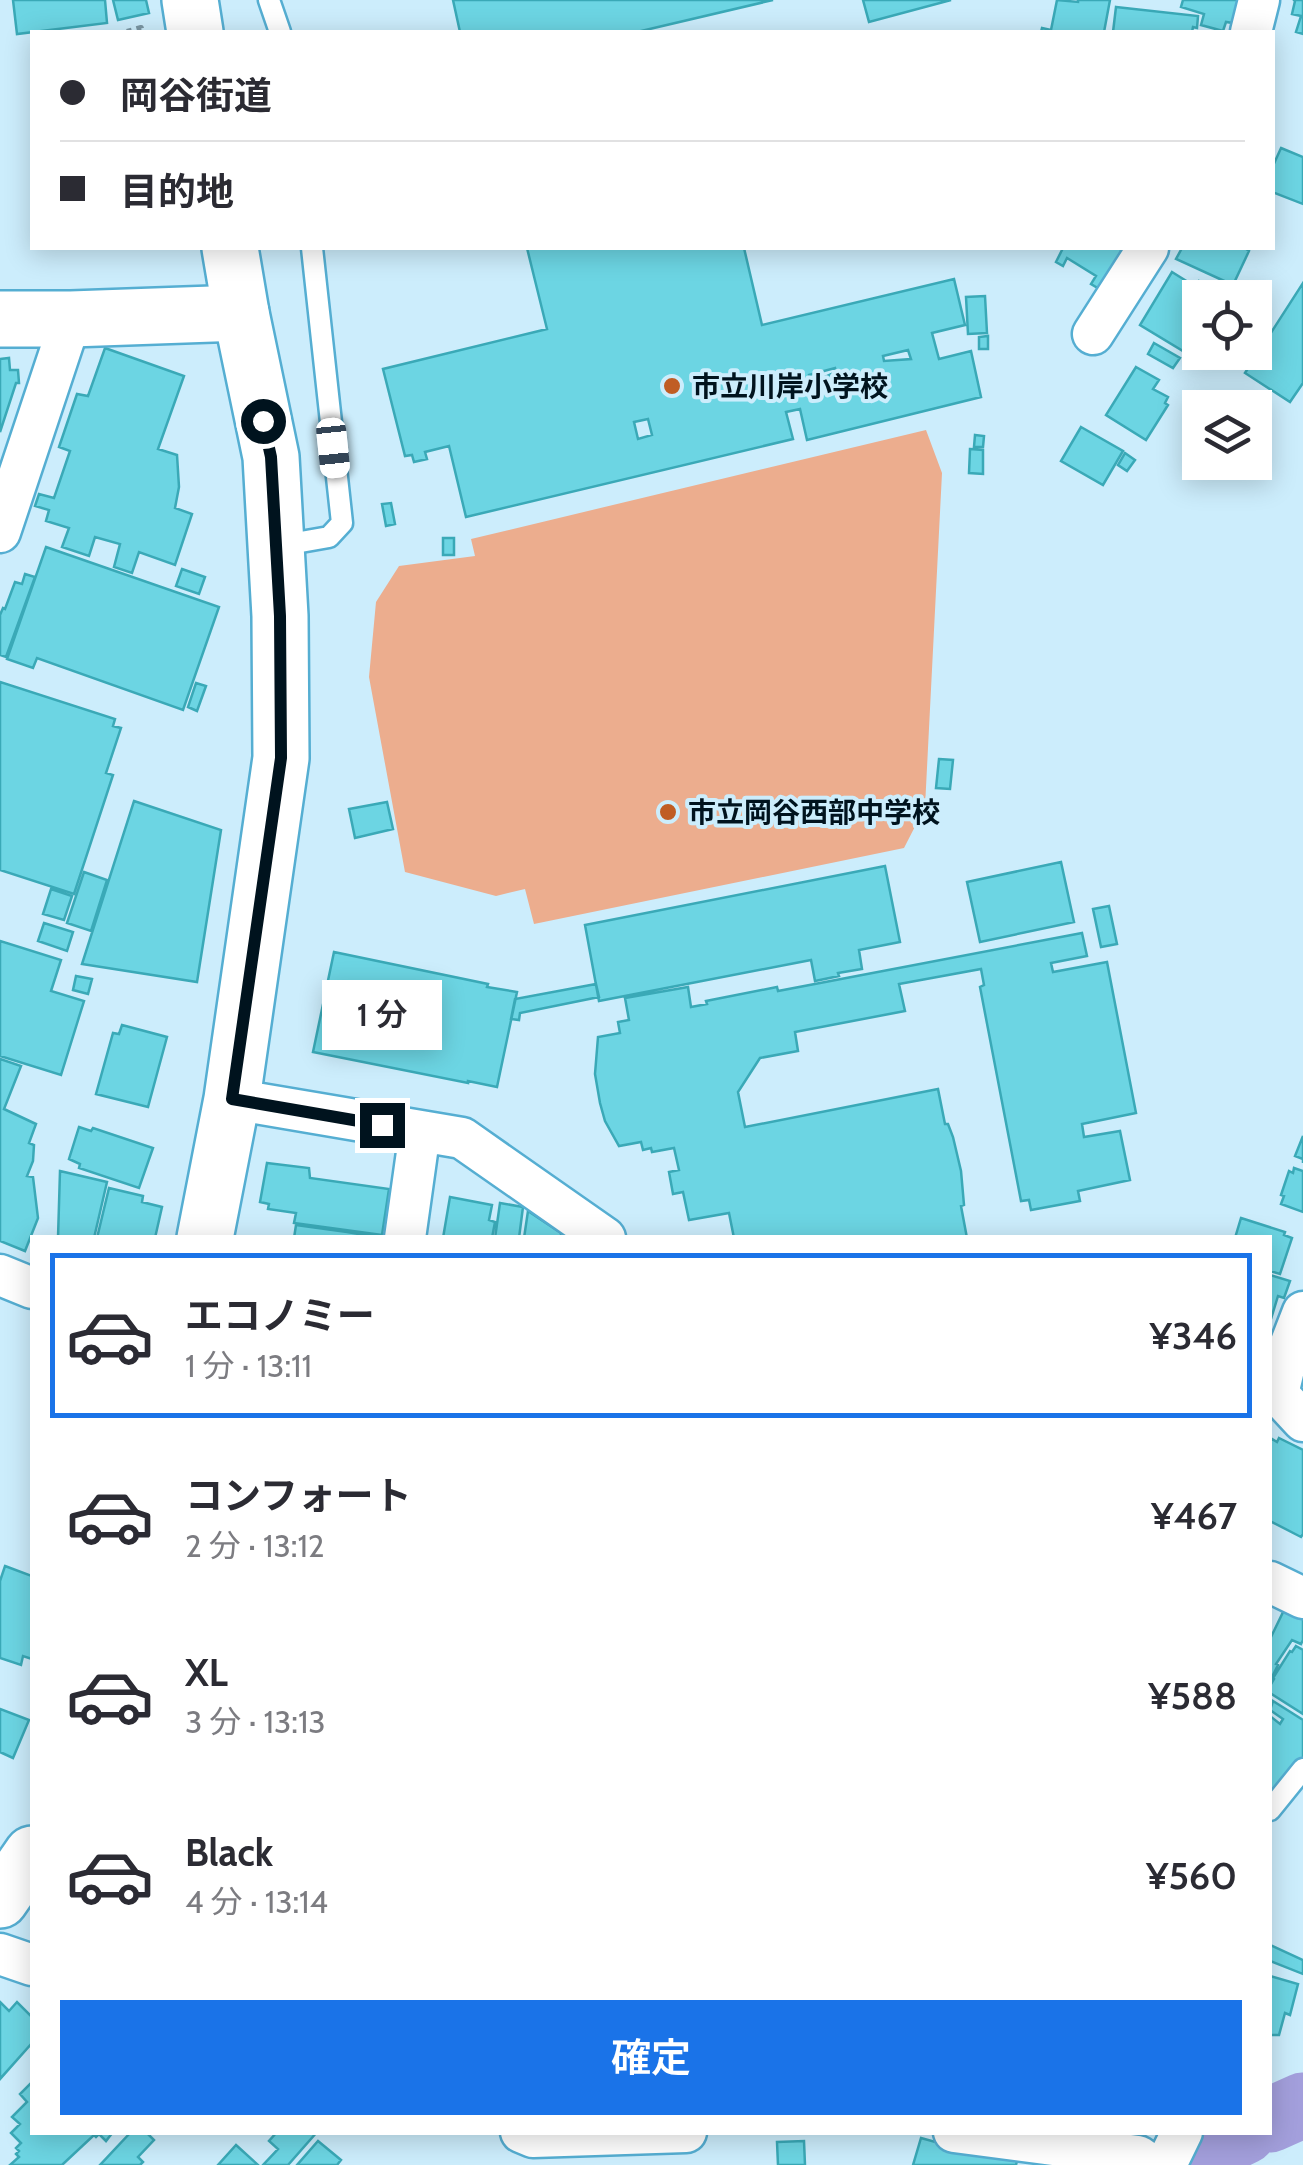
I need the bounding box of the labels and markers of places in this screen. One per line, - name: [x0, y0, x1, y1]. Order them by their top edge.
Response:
- place label: 市立川岸小学校: [692, 369, 888, 403]
- marker: 市立川岸小学校: [661, 375, 683, 397]
- place label: 市立岡谷西部中学校: [688, 795, 940, 829]
- marker: 市立岡谷西部中学校: [657, 801, 679, 823]

